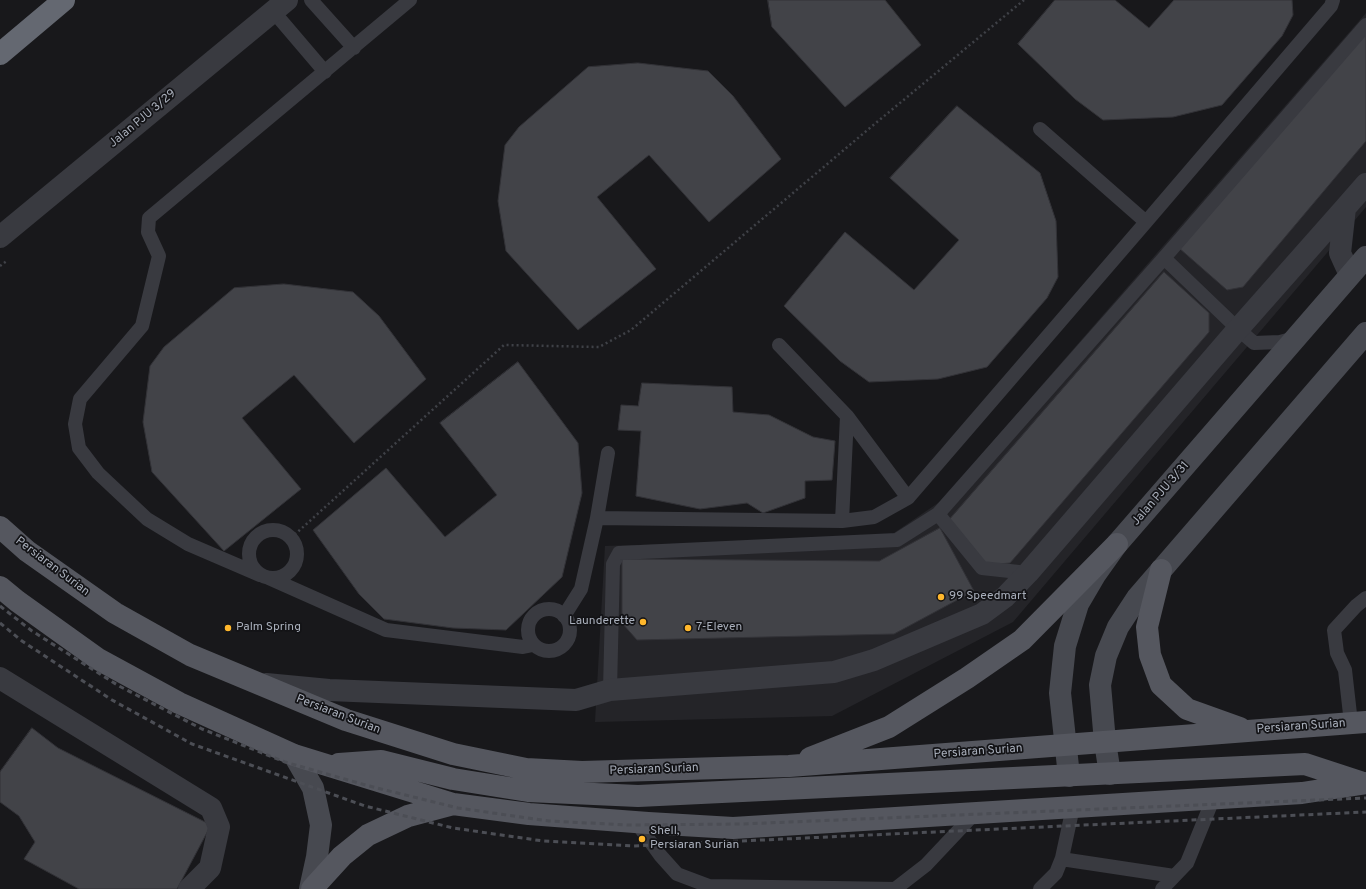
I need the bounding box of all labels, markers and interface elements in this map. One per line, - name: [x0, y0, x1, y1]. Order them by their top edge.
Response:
- street label: Jalan PJU 3/29: [107, 87, 179, 151]
- street label: Jalan PJU 3/31: [1129, 459, 1193, 529]
- street label: Persiaran Surian: [12, 534, 92, 600]
- place label: 99 Speedmart: [949, 590, 1026, 604]
- marker: 99 Speedmart: [936, 592, 946, 602]
- place label: Launderette: [569, 615, 635, 629]
- marker: Launderette: [638, 617, 648, 627]
- place label: Palm Spring: [236, 621, 301, 635]
- place label: 7-Eleven: [696, 621, 742, 635]
- marker: Palm Spring: [223, 623, 233, 633]
- marker: 7-Eleven: [683, 623, 693, 633]
- street label: Persiaran Surian: [294, 692, 382, 738]
- street label: Persiaran Surian: [1256, 717, 1346, 737]
- street label: Persiaran Surian: [933, 742, 1023, 762]
- street label: Persiaran Surian: [609, 761, 699, 779]
- place label: Shell, Persiaran Surian: [650, 825, 739, 853]
- marker: Shell, Persiaran Surian: [637, 834, 647, 844]

